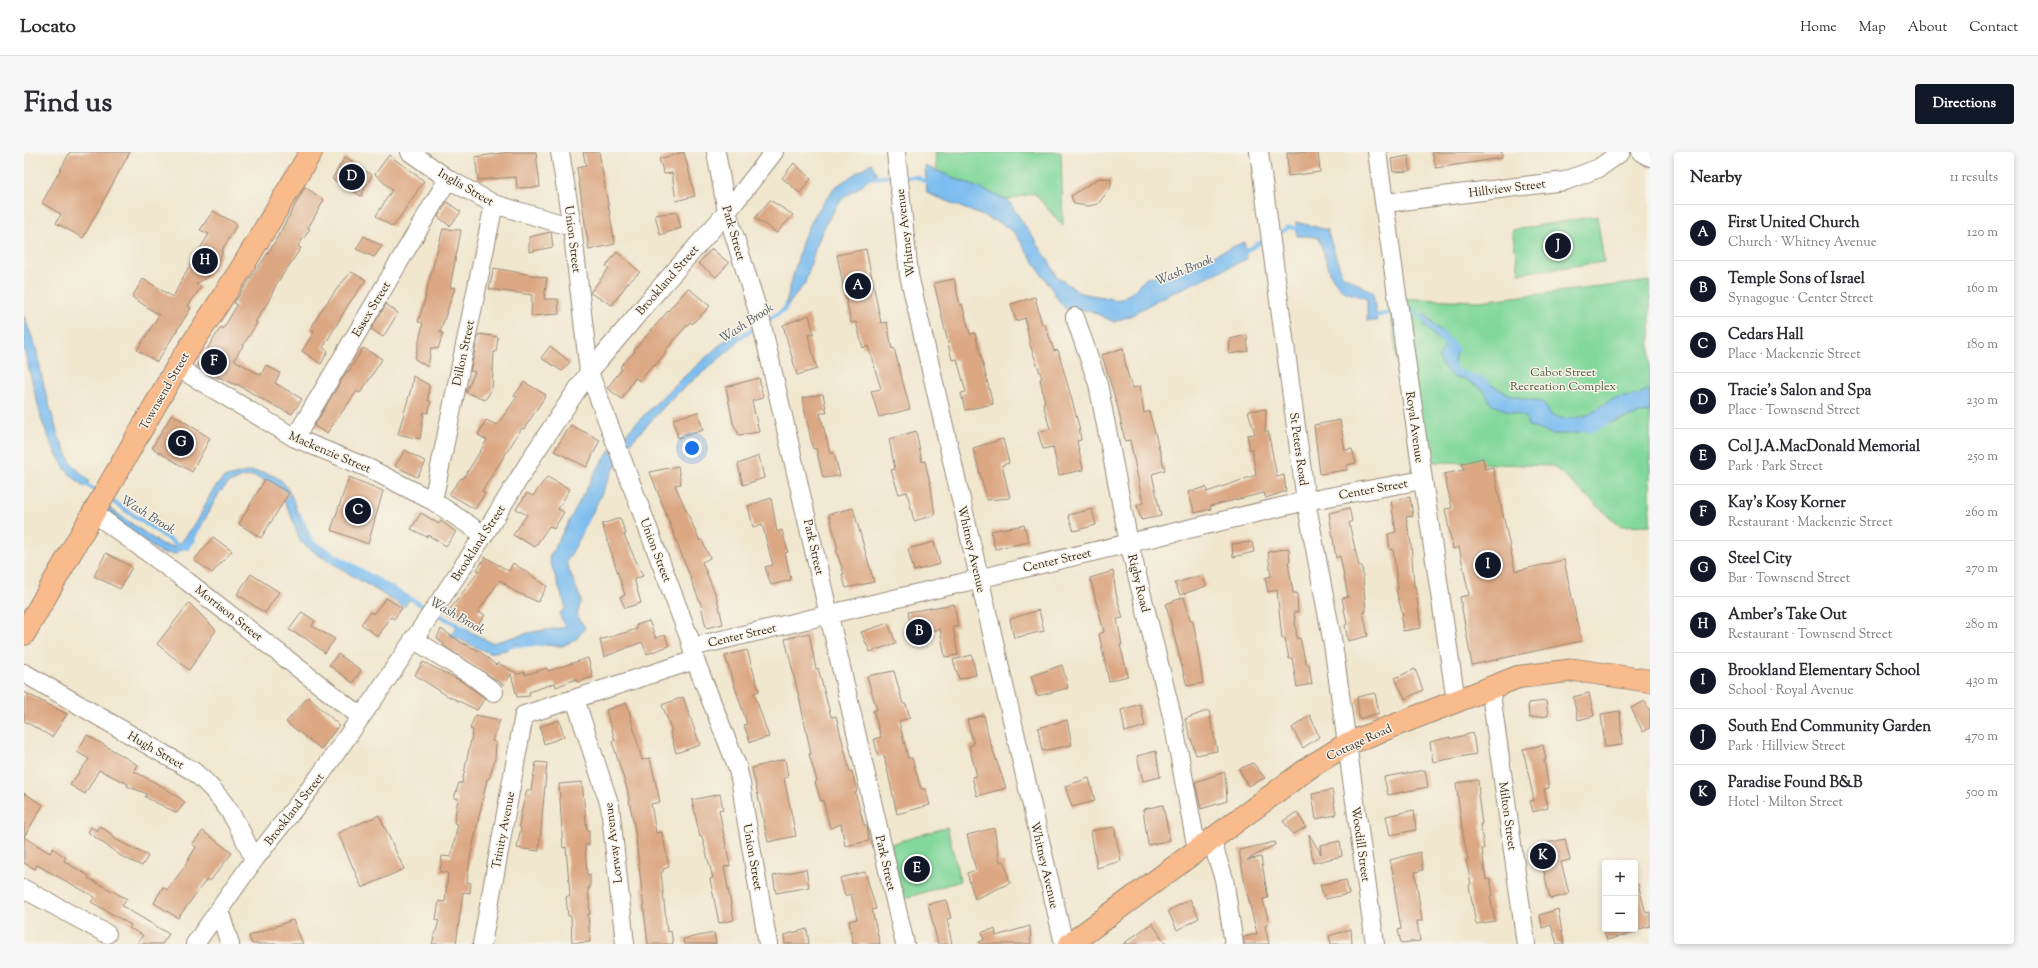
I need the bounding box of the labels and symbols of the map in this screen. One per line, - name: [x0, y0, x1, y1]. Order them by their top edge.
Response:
- pin: D: [339, 162, 365, 192]
- street label: Inglis Street: [434, 165, 497, 211]
- street label: Hillview Street: [1468, 175, 1546, 203]
- street label: Whitney Avenue: [892, 187, 920, 278]
- street label: Park Street: [717, 204, 749, 263]
- street label: Union Street: [559, 205, 585, 274]
- pin: J: [1545, 231, 1571, 261]
- street label: Brookland Street: [632, 242, 703, 320]
- pin: H: [192, 246, 218, 276]
- water label: Wash Brook: [1153, 251, 1216, 291]
- pin: A: [845, 271, 871, 301]
- street label: Essex Street: [348, 278, 396, 341]
- water label: Wash Brook: [717, 300, 778, 348]
- street label: Dillon Street: [448, 319, 480, 388]
- pin: F: [201, 347, 227, 377]
- street label: Townsend Street: [135, 349, 194, 434]
- park label: Cabot Street Recreation Complex: [1510, 364, 1616, 396]
- street label: Royal Avenue: [1400, 390, 1428, 464]
- street label: St Peters Road: [1284, 411, 1312, 487]
- street label: Mackenzie Street: [286, 427, 374, 478]
- pin: G: [168, 428, 194, 458]
- your location: [682, 438, 702, 458]
- street label: Center Street: [1337, 475, 1409, 505]
- water label: Wash Brook: [117, 492, 179, 539]
- pin: C: [345, 496, 371, 526]
- street label: Brookland Street: [447, 502, 510, 585]
- street label: Whitney Avenue: [952, 504, 990, 595]
- street label: Union Street: [635, 516, 676, 585]
- street label: Park Street: [798, 518, 828, 577]
- street label: Center Street: [1021, 544, 1093, 578]
- pin: I: [1475, 550, 1501, 580]
- street label: Rigby Road: [1122, 552, 1154, 614]
- street label: Morrison Street: [191, 582, 266, 646]
- water label: Wash Brook: [426, 594, 488, 640]
- pin: B: [906, 617, 932, 647]
- street label: Center Street: [706, 619, 778, 653]
- street label: Cottage Road: [1324, 720, 1395, 766]
- street label: Hugh Street: [124, 727, 187, 774]
- street label: Brookland Street: [261, 769, 329, 850]
- street label: Milton Street: [1493, 781, 1521, 852]
- street label: Trinity Avenue: [488, 790, 520, 870]
- street label: Lorway Avenue: [600, 801, 628, 884]
- street label: Woodill Street: [1346, 805, 1374, 883]
- street label: Whitney Avenue: [1025, 820, 1063, 911]
- street label: Union Street: [737, 822, 767, 892]
- street label: Park Street: [870, 834, 900, 893]
- pin: K: [1530, 841, 1556, 871]
- pin: E: [904, 854, 930, 884]

